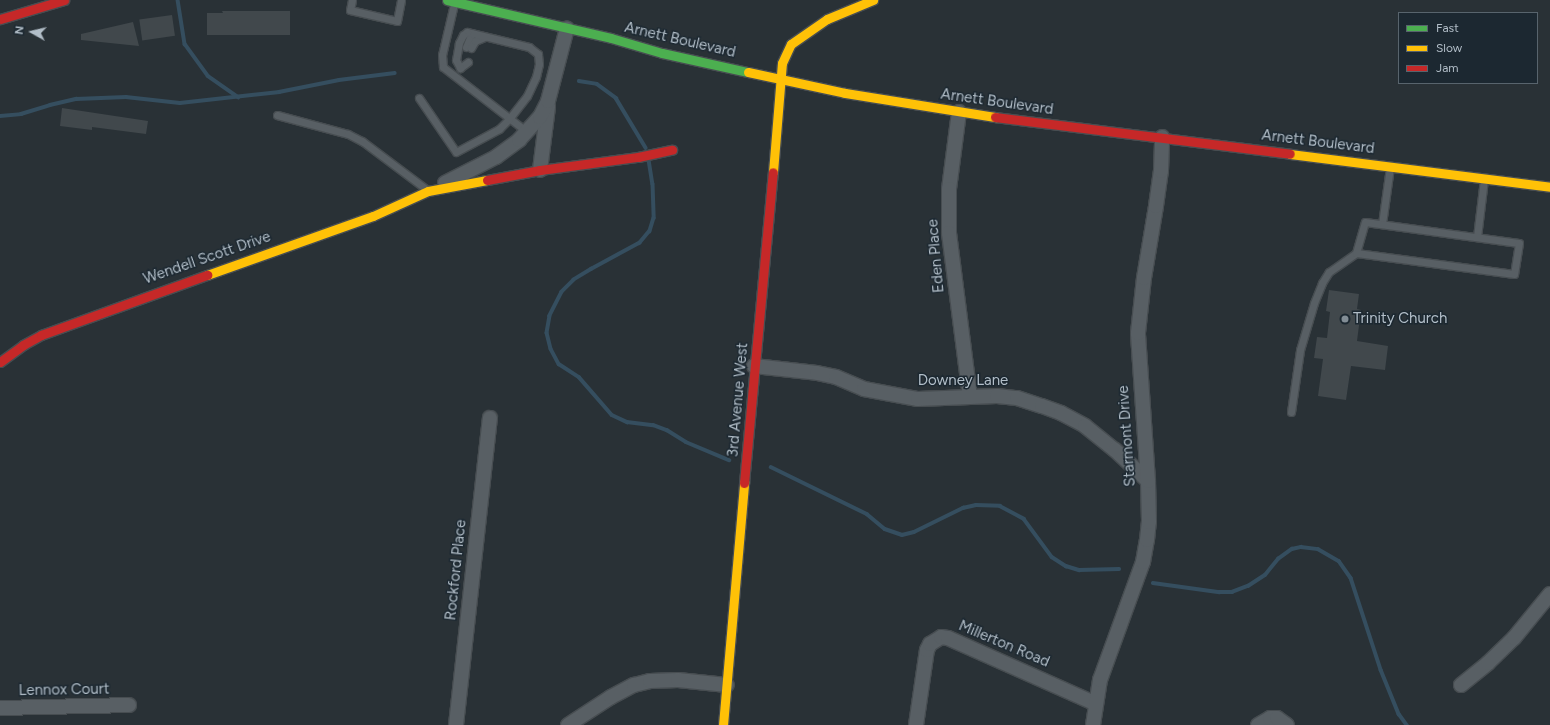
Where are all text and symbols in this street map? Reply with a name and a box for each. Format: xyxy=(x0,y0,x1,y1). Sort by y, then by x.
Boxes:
north arrow xyxy=(12,12,52,52)
legend xyxy=(1398,12,1538,84)
street label: Arnett Boulevard xyxy=(623,18,737,62)
text: Fast xyxy=(1436,21,1459,35)
text: N xyxy=(13,25,27,35)
text: Slow xyxy=(1436,41,1462,55)
text: Jam xyxy=(1436,61,1459,75)
street label: Arnett Boulevard xyxy=(940,85,1054,119)
street label: Arnett Boulevard xyxy=(1261,126,1375,158)
street label: Eden Place xyxy=(924,218,948,294)
street label: Wendell Scott Drive xyxy=(141,228,273,288)
place label: Trinity Church xyxy=(1353,310,1447,328)
marker: Trinity Church xyxy=(1340,314,1350,324)
street label: 3rd Avenue West xyxy=(724,342,752,458)
street label: Downey Lane xyxy=(918,372,1008,390)
street label: Starmont Drive xyxy=(1114,385,1140,487)
street label: Rockford Place xyxy=(442,519,470,621)
street label: Millerton Road xyxy=(956,617,1052,671)
street label: Lennox Court xyxy=(18,680,110,700)

